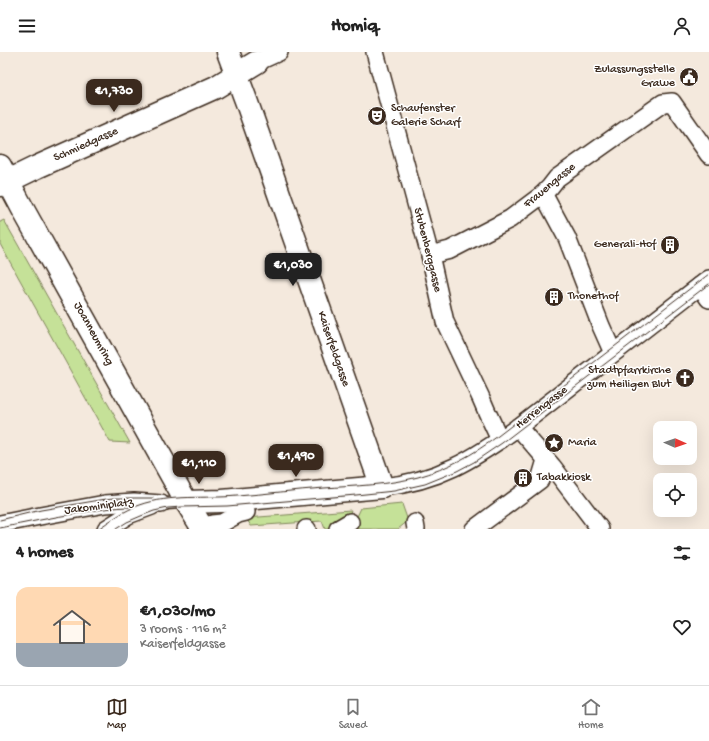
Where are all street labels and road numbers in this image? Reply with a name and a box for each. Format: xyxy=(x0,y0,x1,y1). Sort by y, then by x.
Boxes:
street label: Schmiedgasse xyxy=(52,124,121,165)
street label: Frauengasse xyxy=(521,160,579,212)
street label: Stubenberggasse xyxy=(410,206,444,294)
street label: Joanneumring xyxy=(70,300,116,368)
street label: Kaiserfeldgasse xyxy=(314,309,353,389)
street label: Herrengasse xyxy=(513,383,571,433)
street label: Jakominiplatz xyxy=(64,496,135,518)

